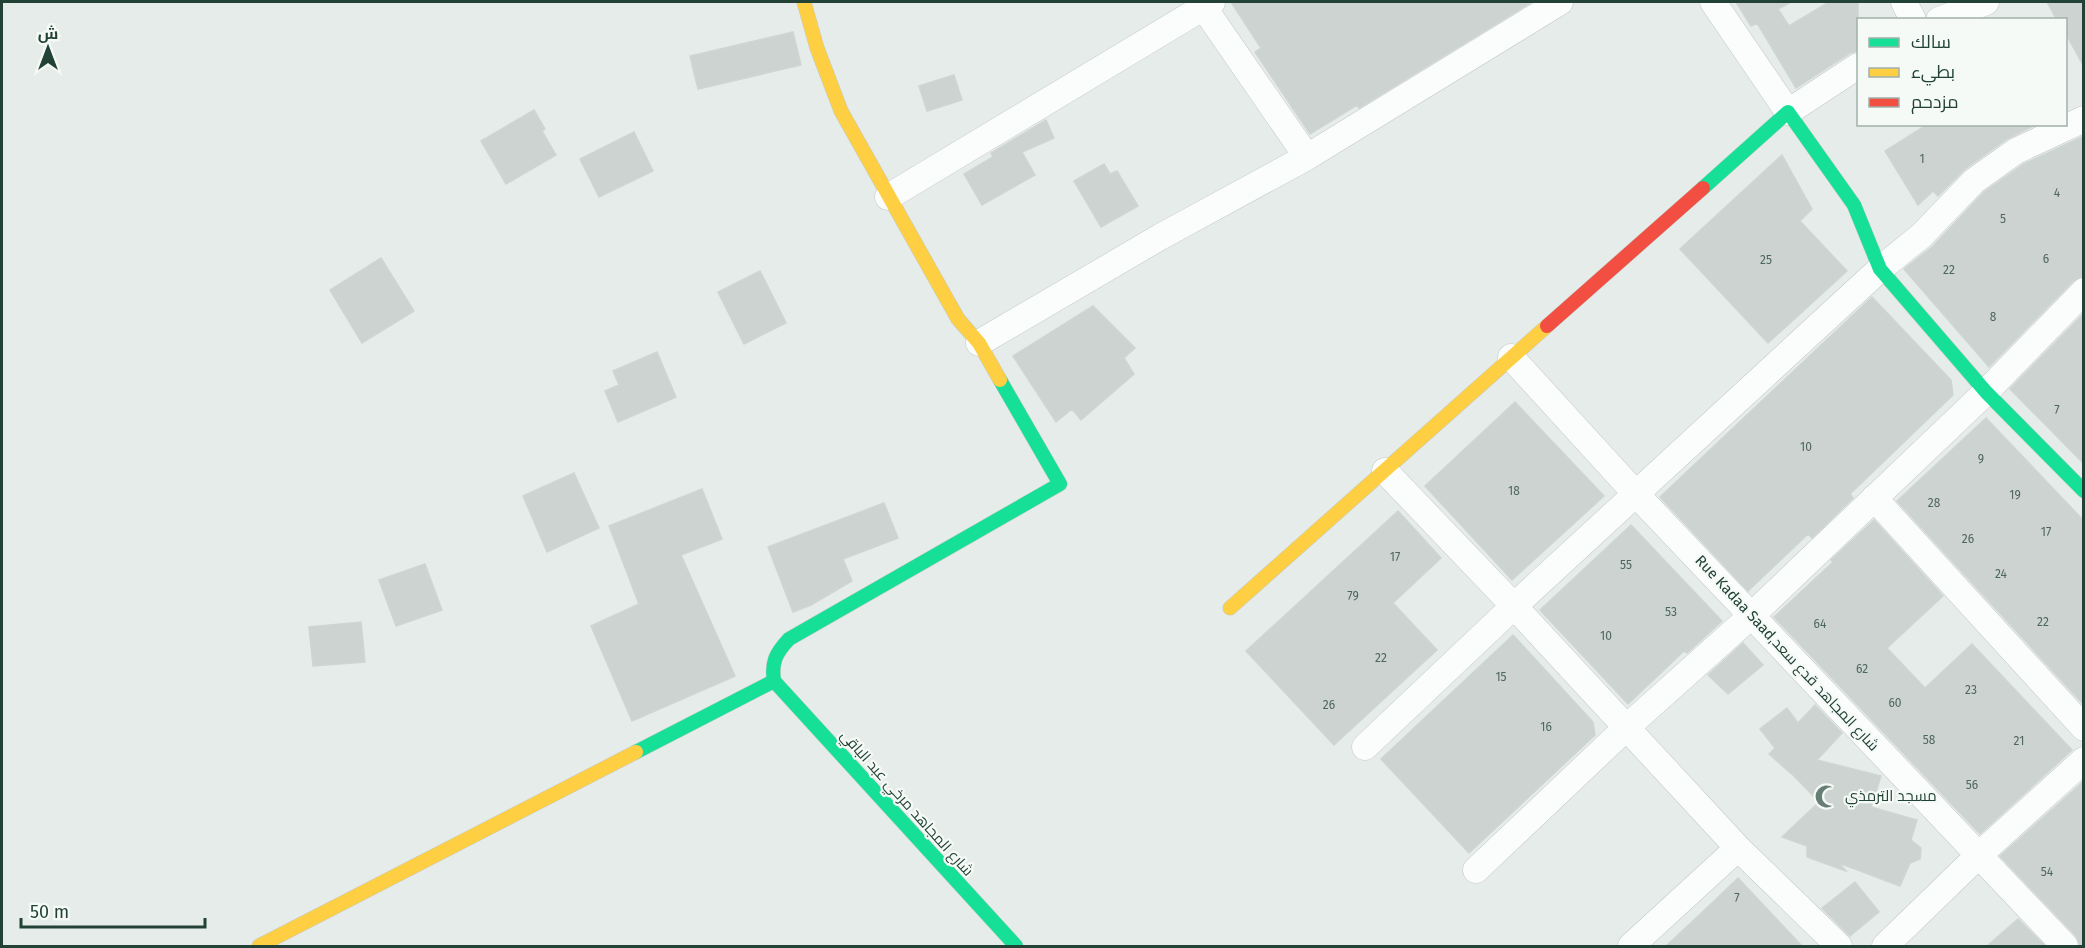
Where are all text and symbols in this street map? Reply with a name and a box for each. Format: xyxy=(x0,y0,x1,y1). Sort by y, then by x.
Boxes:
north arrow xyxy=(18,18,78,78)
legend xyxy=(1857,18,2067,126)
text: ش xyxy=(38,24,58,43)
text: سالك xyxy=(1911,31,1951,53)
text: بطيء xyxy=(1911,61,1955,86)
text: مزدحم xyxy=(1911,91,1959,114)
house number: 1 xyxy=(1919,152,1925,166)
house number: 4 xyxy=(2054,186,2061,200)
house number: 5 xyxy=(2000,212,2006,226)
house number: 6 xyxy=(2043,252,2049,266)
house number: 25 xyxy=(1760,253,1772,267)
house number: 22 xyxy=(1943,263,1955,277)
house number: 8 xyxy=(1990,310,1997,324)
house number: 7 xyxy=(2054,403,2060,417)
house number: 10 xyxy=(1800,440,1812,454)
house number: 9 xyxy=(1978,452,1984,466)
house number: 18 xyxy=(1508,484,1520,498)
house number: 19 xyxy=(2009,488,2021,502)
house number: 28 xyxy=(1928,496,1941,510)
house number: 17 xyxy=(2041,525,2051,539)
house number: 26 xyxy=(1962,532,1974,546)
house number: 17 xyxy=(1390,550,1400,564)
street label: Rue Kadaa Saad,شارع المجاهد قدع سعد xyxy=(1690,551,1883,756)
house number: 55 xyxy=(1620,558,1632,572)
house number: 24 xyxy=(1995,567,2008,581)
house number: 79 xyxy=(1347,589,1359,603)
house number: 53 xyxy=(1665,605,1677,619)
house number: 22 xyxy=(2037,615,2049,629)
house number: 64 xyxy=(1814,617,1827,631)
house number: 10 xyxy=(1600,629,1612,643)
house number: 22 xyxy=(1375,651,1387,665)
house number: 62 xyxy=(1856,662,1868,676)
house number: 15 xyxy=(1495,670,1507,684)
house number: 23 xyxy=(1965,683,1977,697)
house number: 60 xyxy=(1888,696,1902,710)
house number: 26 xyxy=(1323,698,1335,712)
house number: 16 xyxy=(1540,720,1552,734)
street label: شارع المجاهد مرخي عبد الباقي xyxy=(834,726,977,882)
house number: 58 xyxy=(1923,733,1936,747)
house number: 21 xyxy=(2014,734,2024,748)
house number: 56 xyxy=(1966,778,1978,792)
mosque icon: مسجد الترمذي xyxy=(1814,783,1840,809)
place label: مسجد الترمذي xyxy=(1845,787,1937,808)
house number: 54 xyxy=(2041,865,2054,879)
scale bar xyxy=(21,891,206,929)
house number: 7 xyxy=(1734,891,1740,905)
text: 50 m xyxy=(30,901,69,923)

